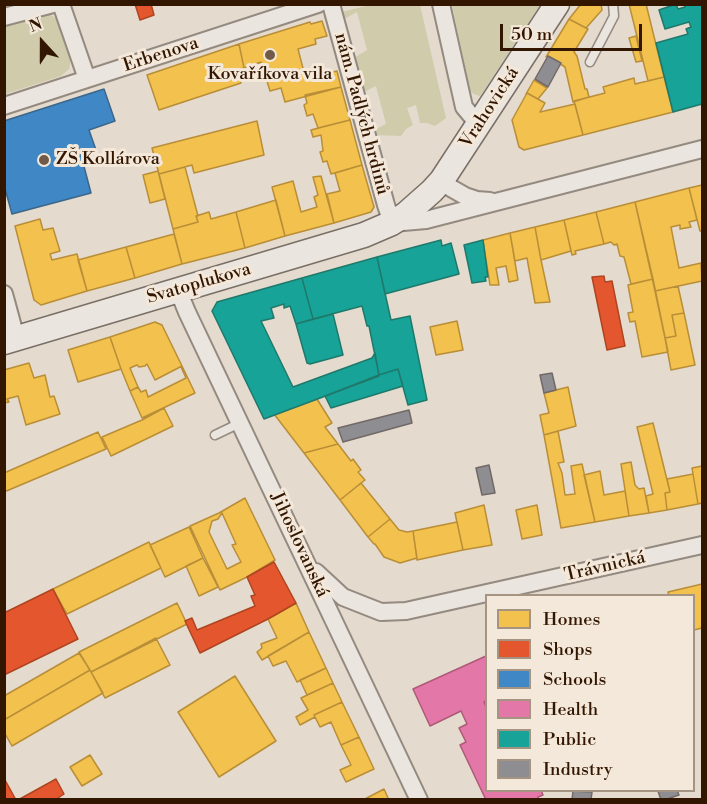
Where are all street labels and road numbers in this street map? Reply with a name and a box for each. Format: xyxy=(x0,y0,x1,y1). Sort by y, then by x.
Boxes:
street label: nám. Padlých hrdinů xyxy=(329,31,393,197)
street label: Erbenova xyxy=(121,33,201,77)
street label: Vrahovická xyxy=(456,63,524,153)
street label: Svatoplukova xyxy=(144,259,254,309)
street label: Jihoslovanská xyxy=(265,489,333,601)
street label: Trávnická xyxy=(562,547,648,587)

